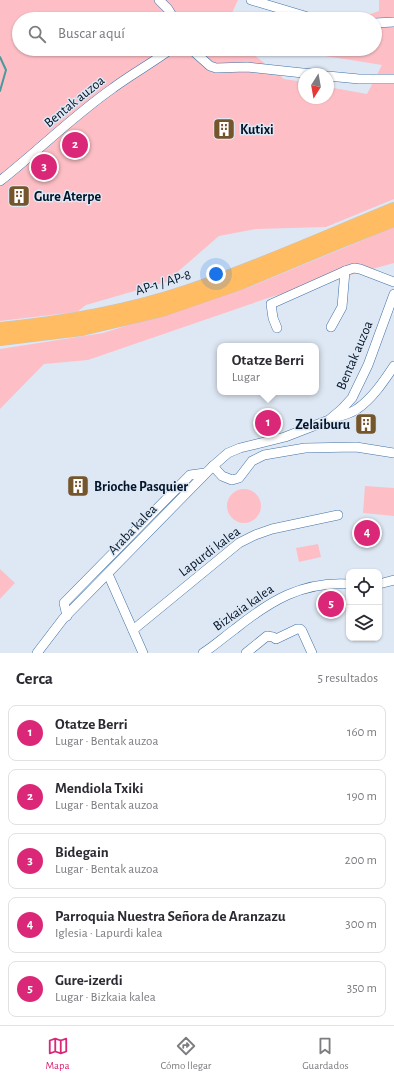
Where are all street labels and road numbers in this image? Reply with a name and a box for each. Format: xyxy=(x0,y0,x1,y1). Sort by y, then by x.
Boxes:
street label: Bentak auzoa xyxy=(42,73,108,130)
street label: AP-1 / AP-8 xyxy=(134,268,193,298)
street label: Bentak auzoa xyxy=(334,318,376,392)
street label: Araba kalea xyxy=(106,502,160,557)
street label: Lapurdi kalea xyxy=(176,524,243,579)
street label: Bizkaia kalea xyxy=(211,582,277,634)

